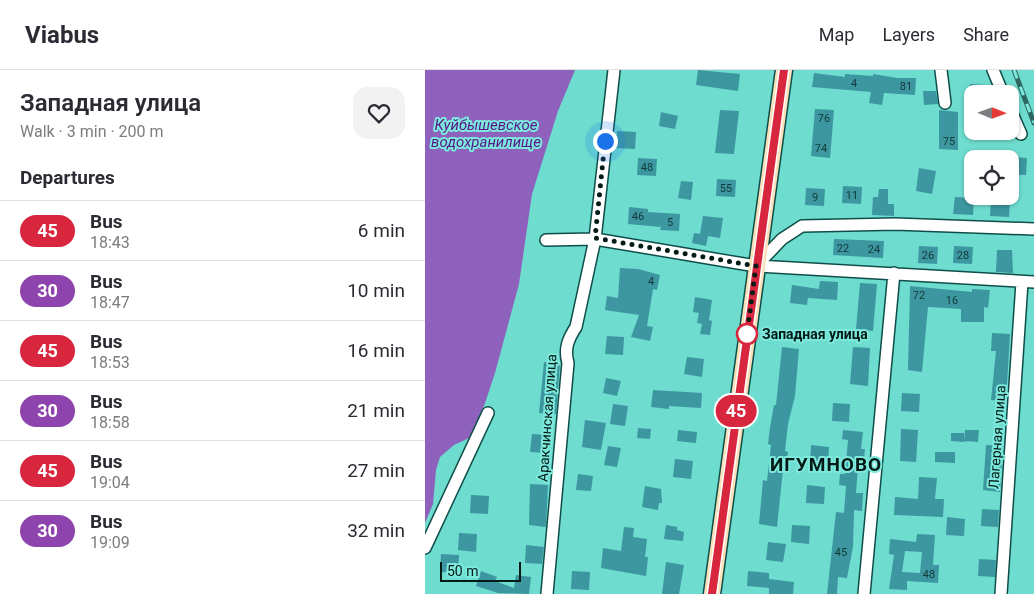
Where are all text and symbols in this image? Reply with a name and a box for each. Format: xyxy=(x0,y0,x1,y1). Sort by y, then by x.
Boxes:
text: Viabus xyxy=(25,21,99,49)
text: Map xyxy=(819,24,854,45)
text: Layers xyxy=(882,24,935,45)
text: Share xyxy=(963,24,1009,45)
house number: 4 xyxy=(851,77,857,90)
house number: 81 xyxy=(900,80,912,93)
north arrow xyxy=(964,85,1019,140)
map controls xyxy=(964,85,1019,205)
button: heart xyxy=(353,87,405,139)
text: Западная улица xyxy=(20,89,201,117)
house number: 76 xyxy=(818,112,830,125)
water label: Куйбышевское водохранилище xyxy=(431,116,541,151)
text: Walk · 3 min · 200 m xyxy=(20,122,164,141)
your location xyxy=(593,129,618,154)
house number: 75 xyxy=(943,135,955,148)
house number: 74 xyxy=(815,142,827,155)
button: locate xyxy=(964,150,1019,205)
house number: 48 xyxy=(641,161,653,174)
text: Departures xyxy=(20,166,115,189)
house number: 55 xyxy=(720,182,732,195)
house number: 11 xyxy=(846,189,858,202)
house number: 9 xyxy=(812,191,818,204)
text: Bus xyxy=(90,210,123,233)
house number: 46 xyxy=(632,210,644,223)
house number: 5 xyxy=(667,216,673,229)
text: 6 min xyxy=(358,219,405,242)
text: 45 xyxy=(37,220,58,241)
text: 18:43 xyxy=(90,233,130,252)
house number: 22 xyxy=(837,242,849,255)
house number: 24 xyxy=(868,243,880,256)
house number: 26 xyxy=(922,249,934,262)
house number: 28 xyxy=(957,249,969,262)
text: Bus xyxy=(90,270,123,293)
house number: 4 xyxy=(648,275,654,288)
text: 10 min xyxy=(347,279,405,302)
text: 30 xyxy=(37,280,58,301)
house number: 72 xyxy=(913,289,925,302)
text: 18:47 xyxy=(90,293,130,312)
house number: 16 xyxy=(946,294,958,307)
marker: Западная улица xyxy=(736,323,758,345)
place label: Западная улица xyxy=(762,326,868,342)
text: Bus xyxy=(90,330,123,353)
text: 16 min xyxy=(347,339,405,362)
text: 45 xyxy=(37,340,58,361)
text: 18:53 xyxy=(90,353,130,372)
street label: Аракчинская улица xyxy=(535,354,559,482)
street label: Лагерная улица xyxy=(985,385,1009,489)
text: Bus xyxy=(90,390,123,413)
line badge: 45 xyxy=(713,395,759,427)
text: 21 min xyxy=(347,399,405,422)
text: 30 xyxy=(37,400,58,421)
text: 45 xyxy=(726,400,746,421)
text: 18:58 xyxy=(90,413,130,432)
text: Bus xyxy=(90,450,123,473)
district label: ИГУМНОВО xyxy=(770,453,882,476)
text: 27 min xyxy=(347,459,405,482)
text: 45 xyxy=(37,460,58,481)
text: 19:04 xyxy=(90,473,130,492)
text: Bus xyxy=(90,510,123,533)
text: 32 min xyxy=(347,519,405,542)
text: 30 xyxy=(37,520,58,541)
text: 19:09 xyxy=(90,533,130,552)
house number: 45 xyxy=(835,546,847,559)
scale bar xyxy=(440,559,521,582)
text: 50 m xyxy=(447,563,479,579)
house number: 48 xyxy=(923,568,935,581)

